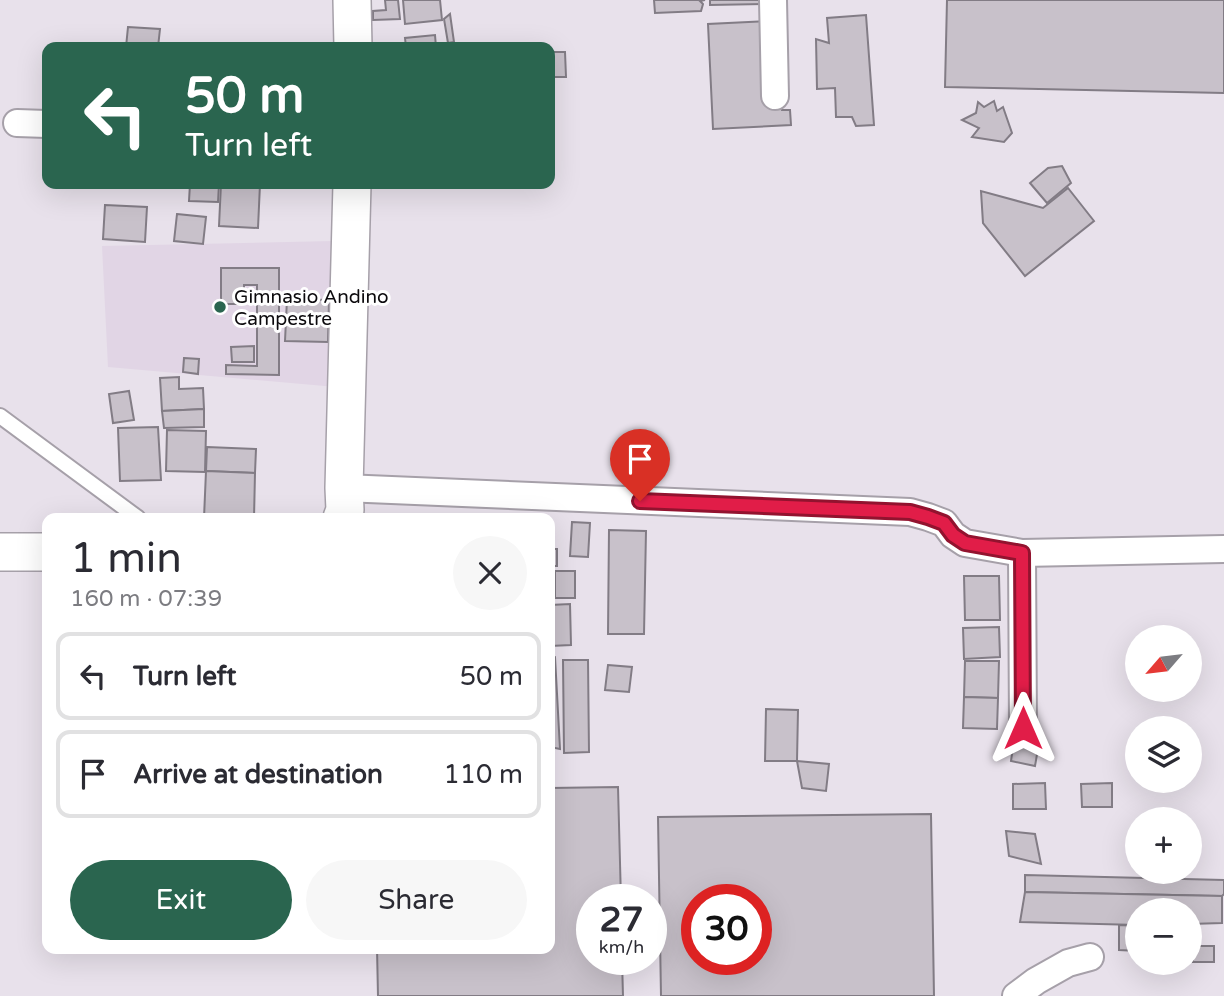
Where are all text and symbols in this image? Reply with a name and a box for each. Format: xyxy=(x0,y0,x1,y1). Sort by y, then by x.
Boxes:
text: 50 m xyxy=(185,67,304,126)
icon: left xyxy=(70,70,161,161)
text: Turn left xyxy=(185,127,312,165)
place label: Gimnasio Andino Campestre xyxy=(234,286,389,330)
marker: Gimnasio Andino Campestre xyxy=(212,299,228,315)
pin xyxy=(610,429,670,501)
icon: arrive xyxy=(621,440,659,478)
text: 1 min xyxy=(70,533,182,584)
button: close xyxy=(453,536,527,610)
text: 160 m · 07:39 xyxy=(70,585,222,613)
north arrow xyxy=(1125,625,1202,702)
map controls xyxy=(1125,625,1202,975)
icon: left xyxy=(74,657,112,695)
text: Turn left xyxy=(133,661,236,692)
text: 50 m xyxy=(460,661,523,692)
position arrow xyxy=(986,691,1060,765)
button: layers xyxy=(1125,716,1202,793)
icon: arrive xyxy=(74,755,112,793)
text: Arrive at destination xyxy=(133,759,383,790)
text: 110 m xyxy=(443,759,523,790)
button: + xyxy=(1125,807,1202,884)
button: Exit xyxy=(70,860,292,940)
button: Share xyxy=(306,860,527,940)
speed limit sign: 30 xyxy=(681,884,772,975)
button: − xyxy=(1125,898,1202,975)
text: 27 xyxy=(600,899,643,941)
text: km/h xyxy=(599,936,644,958)

